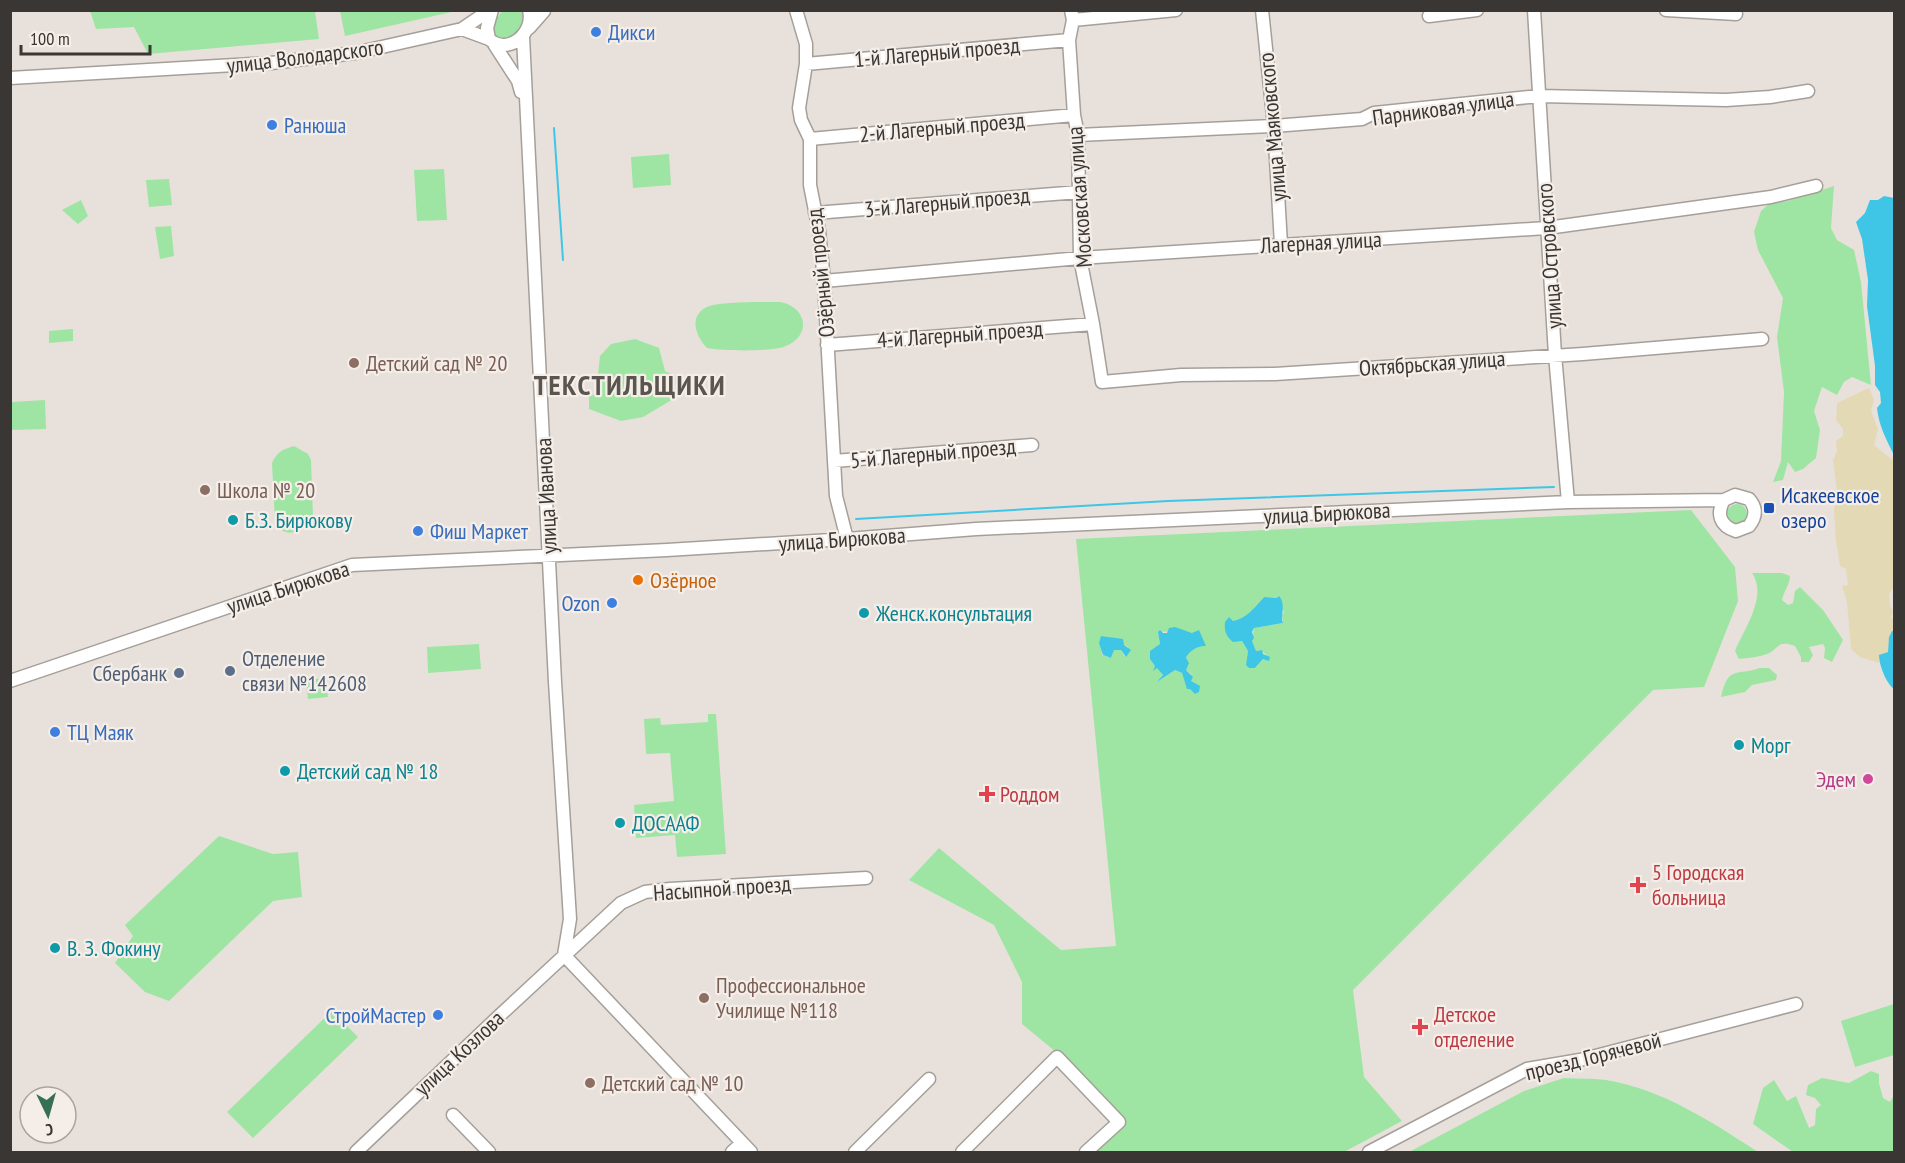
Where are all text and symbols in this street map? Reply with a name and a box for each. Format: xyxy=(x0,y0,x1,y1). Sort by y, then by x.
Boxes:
scale bar xyxy=(21,18,150,56)
place label: Дикси xyxy=(608,18,655,46)
marker: Дикси xyxy=(589,25,603,39)
text: 100 m xyxy=(30,27,70,50)
street label: 1-й Лагерный проезд xyxy=(853,31,1021,73)
street label: улица Володарского xyxy=(225,33,385,79)
street label: улица Маяковского xyxy=(1252,51,1292,203)
street label: Парниковая улица xyxy=(1370,84,1516,132)
street label: 2-й Лагерный проезд xyxy=(858,106,1026,148)
place label: Ранюша xyxy=(284,111,346,139)
marker: Ранюша xyxy=(265,118,279,132)
street label: Московская улица xyxy=(1060,125,1098,269)
street label: 3-й Лагерный проезд xyxy=(863,181,1031,223)
street label: улица Островского xyxy=(1530,182,1568,330)
street label: Озёрный проезд xyxy=(799,207,841,339)
street label: Лагерная улица xyxy=(1259,225,1382,259)
street label: 4-й Лагерный проезд xyxy=(876,314,1044,354)
street label: Октябрьская улица xyxy=(1358,344,1506,382)
place label: Детский сад № 20 xyxy=(366,349,507,377)
marker: Детский сад № 20 xyxy=(347,356,361,370)
district label: ТЕКСТИЛЬЩИКИ xyxy=(534,366,726,403)
street label: 5-й Лагерный проезд xyxy=(849,432,1017,474)
street label: улица Иванова xyxy=(529,437,563,555)
place label: Школа № 20 xyxy=(217,476,315,504)
place label: Исакеевское озеро xyxy=(1781,481,1880,534)
marker: Школа № 20 xyxy=(198,483,212,497)
street label: улица Бирюкова xyxy=(1263,496,1391,530)
marker: Исакеевское озеро xyxy=(1762,501,1776,515)
place label: Б.З. Бирюкову xyxy=(245,506,353,534)
marker: Б.З. Бирюкову xyxy=(226,513,240,527)
place label: Фиш Маркет xyxy=(430,517,529,545)
street label: улица Бирюкова xyxy=(778,521,906,557)
marker: Фиш Маркет xyxy=(411,524,425,538)
street label: улица Бирюкова xyxy=(223,554,353,620)
place label: Озёрное xyxy=(650,566,717,594)
marker: Озёрное xyxy=(631,573,645,587)
place label: Ozon xyxy=(561,589,600,617)
marker: Ozon xyxy=(605,596,619,610)
place label: Женск.консультация xyxy=(875,599,1032,627)
marker: Женск.консультация xyxy=(857,606,871,620)
place label: Отделение связи №142608 xyxy=(242,644,367,697)
place label: Сбербанк xyxy=(92,659,167,687)
marker: Отделение связи №142608 xyxy=(223,664,237,678)
marker: Сбербанк xyxy=(172,666,186,680)
place label: ТЦ Маяк xyxy=(67,718,134,746)
marker: ТЦ Маяк xyxy=(48,725,62,739)
place label: Морг xyxy=(1751,731,1791,759)
marker: Морг xyxy=(1732,738,1746,752)
place label: Детский сад № 18 xyxy=(297,757,438,785)
marker: Детский сад № 18 xyxy=(278,764,292,778)
place label: Эдем xyxy=(1816,765,1856,793)
marker: Эдем xyxy=(1861,772,1875,786)
place label: Роддом xyxy=(1000,780,1060,808)
marker: Роддом xyxy=(978,785,996,803)
place label: ДОСААФ xyxy=(632,809,699,837)
marker: ДОСААФ xyxy=(613,816,627,830)
place label: 5 Городская больница xyxy=(1652,858,1744,911)
street label: Насыпной проезд xyxy=(652,869,792,907)
marker: 5 Городская больница xyxy=(1629,876,1647,894)
place label: В. З. Фокину xyxy=(67,934,161,962)
marker: В. З. Фокину xyxy=(48,941,62,955)
place label: Профессиональное Училище №118 xyxy=(716,971,866,1024)
marker: Профессиональное Училище №118 xyxy=(697,991,711,1005)
place label: Детское отделение xyxy=(1434,1000,1515,1053)
place label: СтройМастер xyxy=(325,1001,426,1029)
street label: улица Козлова xyxy=(408,1004,510,1102)
marker: СтройМастер xyxy=(431,1008,445,1022)
marker: Детское отделение xyxy=(1411,1018,1429,1036)
street label: проезд Горячевой xyxy=(1522,1026,1664,1086)
place label: Детский сад № 10 xyxy=(602,1069,743,1097)
marker: Детский сад № 10 xyxy=(583,1076,597,1090)
north arrow xyxy=(18,1085,78,1145)
text: С xyxy=(44,1120,54,1140)

